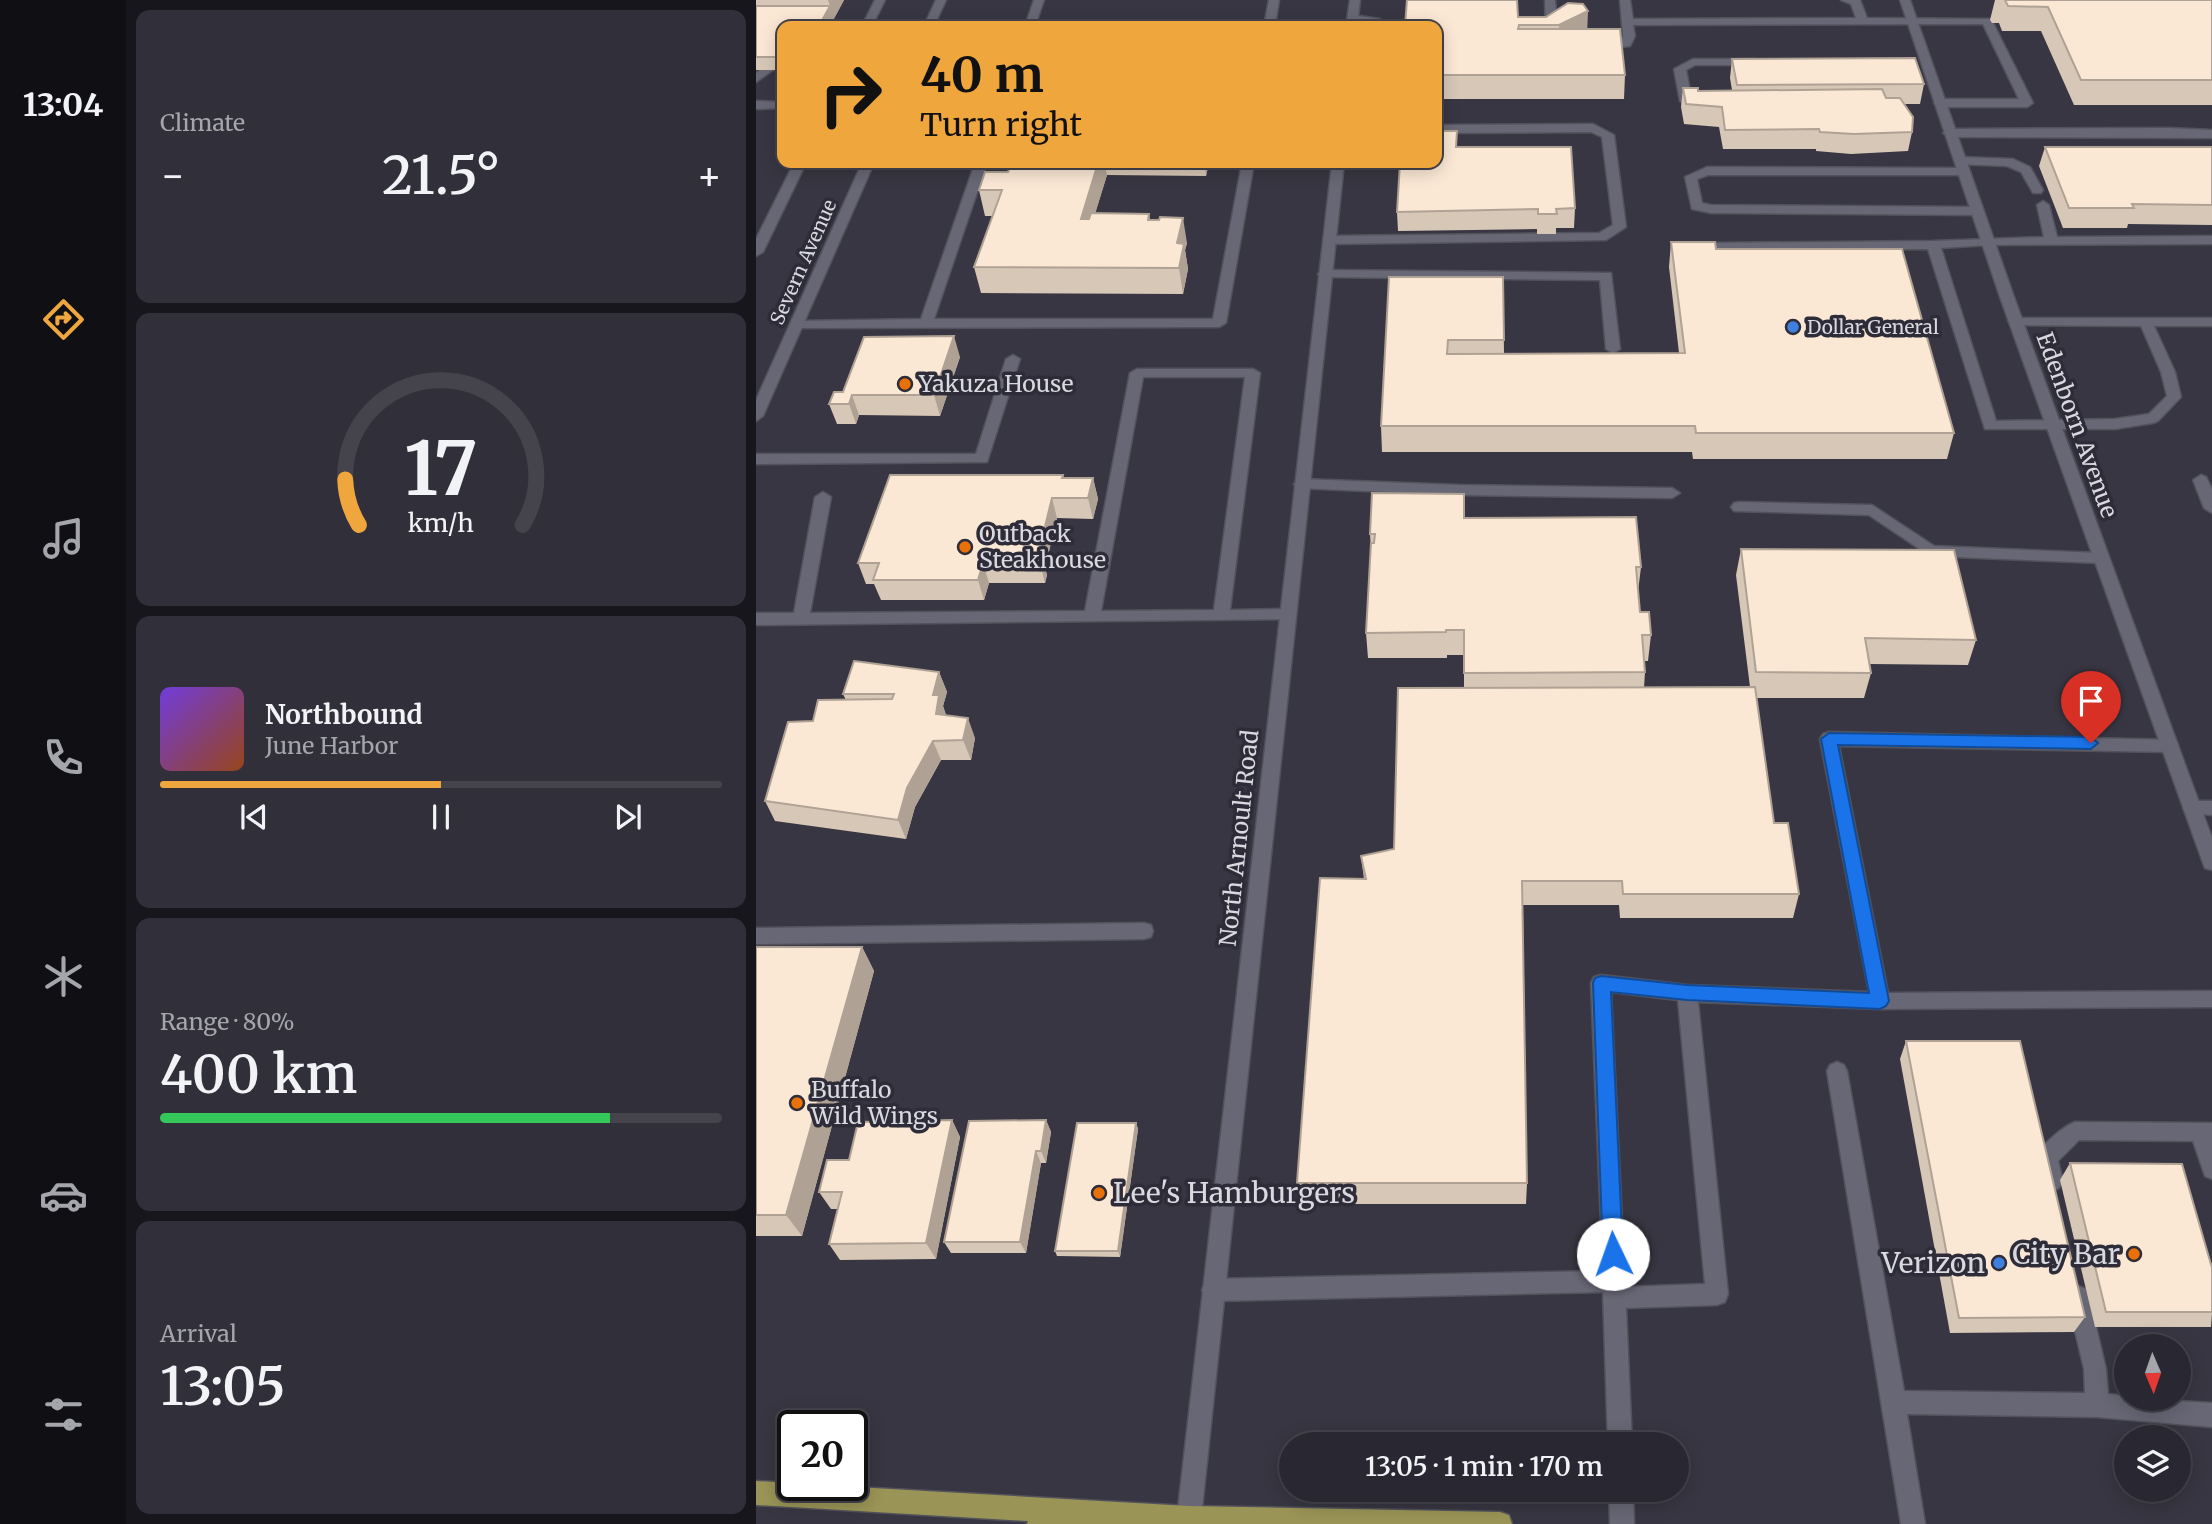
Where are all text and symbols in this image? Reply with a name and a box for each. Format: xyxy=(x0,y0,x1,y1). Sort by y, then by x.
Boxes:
text: 40 m xyxy=(920,44,1044,105)
icon: right xyxy=(805,49,896,140)
text: 13:04 xyxy=(23,85,103,125)
text: Turn right xyxy=(920,105,1082,145)
text: Climate xyxy=(160,108,245,137)
text: 21.5° xyxy=(382,143,500,208)
text: − xyxy=(160,152,185,199)
text: + xyxy=(697,152,722,199)
street label: Severn Avenue xyxy=(765,196,841,328)
icon: directions xyxy=(39,295,88,344)
place label: Dollar General xyxy=(1807,315,1939,339)
marker: Dollar General xyxy=(1785,319,1801,335)
street label: Edenborn Avenue xyxy=(2030,328,2124,522)
place label: Yakuza House xyxy=(918,369,1074,398)
marker: Yakuza House xyxy=(897,376,913,392)
text: 17 xyxy=(404,424,478,516)
text: km/h xyxy=(408,507,474,539)
icon: music xyxy=(39,514,88,563)
place label: Outback Steakhouse xyxy=(979,519,1106,574)
marker: Outback Steakhouse xyxy=(957,539,973,555)
pin xyxy=(2061,671,2121,743)
icon: arrive xyxy=(2072,682,2110,720)
text: Northbound xyxy=(265,698,423,731)
street label: North Arnoult Road xyxy=(1213,728,1264,948)
text: June Harbor xyxy=(265,731,398,760)
icon: phone xyxy=(39,733,88,782)
icon: previous xyxy=(235,798,273,836)
icon: pause xyxy=(422,798,460,836)
icon: next xyxy=(609,798,647,836)
icon: climate xyxy=(39,952,88,1001)
text: Range · 80% xyxy=(160,1007,295,1036)
text: 400 km xyxy=(160,1042,357,1107)
place label: Buffalo Wild Wings xyxy=(810,1075,938,1130)
marker: Buffalo Wild Wings xyxy=(789,1095,805,1111)
icon: car xyxy=(39,1171,88,1220)
place label: Lee's Hamburgers xyxy=(1113,1175,1355,1211)
marker: Lee's Hamburgers xyxy=(1091,1185,1107,1201)
position arrow xyxy=(1576,1217,1650,1291)
place label: City Bar xyxy=(2012,1236,2120,1272)
place label: Verizon xyxy=(1881,1245,1985,1281)
marker: City Bar xyxy=(2126,1246,2142,1262)
marker: Verizon xyxy=(1991,1255,2007,1271)
text: Arrival xyxy=(160,1319,237,1348)
north arrow xyxy=(2114,1334,2191,1410)
map controls xyxy=(2114,1334,2191,1502)
text: 13:05 xyxy=(160,1354,286,1419)
icon: filters xyxy=(39,1390,88,1439)
speed limit sign: 20 xyxy=(777,1410,868,1501)
button: layers xyxy=(2114,1425,2191,1502)
text: 13:05 · 1 min · 170 m xyxy=(1365,1450,1603,1483)

